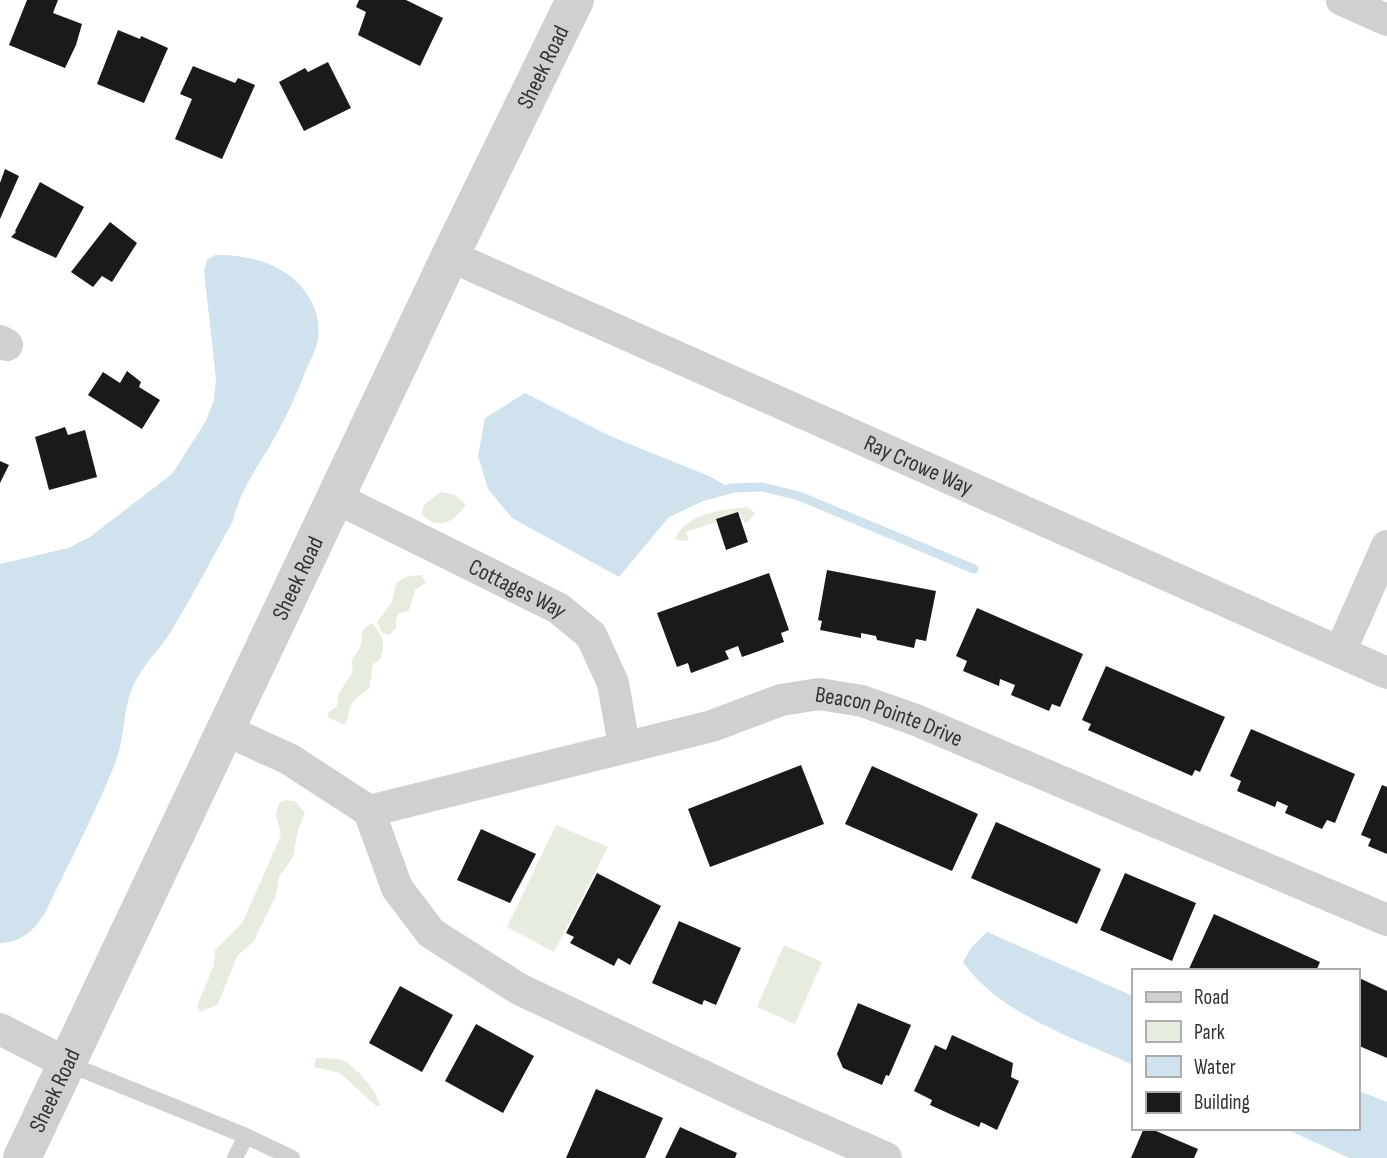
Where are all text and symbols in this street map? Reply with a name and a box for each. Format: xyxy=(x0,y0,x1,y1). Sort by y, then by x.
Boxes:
street label: Sheek Road xyxy=(511,21,575,113)
street label: Ray Crowe Way xyxy=(860,429,977,502)
street label: Sheek Road xyxy=(266,532,330,625)
street label: Cottages Way xyxy=(464,553,573,625)
street label: Beacon Pointe Drive xyxy=(813,681,967,753)
legend xyxy=(1132,969,1359,1130)
text: Road xyxy=(1194,985,1229,1010)
text: Park xyxy=(1194,1020,1225,1045)
street label: Sheek Road xyxy=(23,1044,87,1137)
text: Water xyxy=(1194,1055,1236,1080)
text: Building xyxy=(1194,1090,1250,1115)

